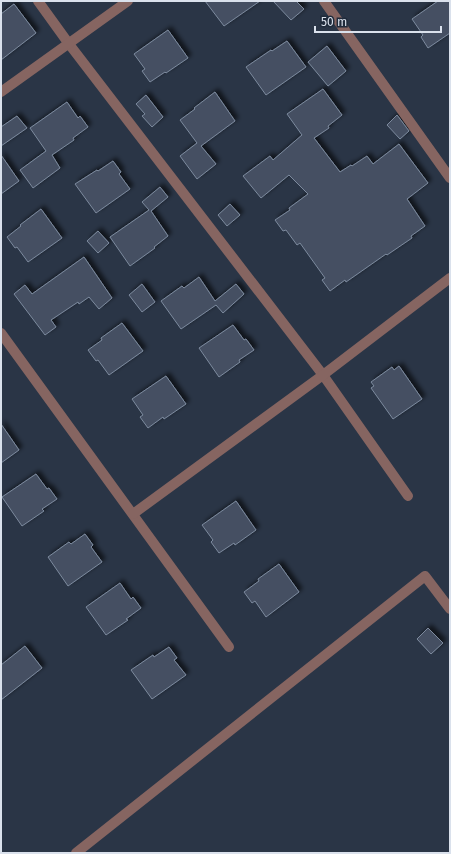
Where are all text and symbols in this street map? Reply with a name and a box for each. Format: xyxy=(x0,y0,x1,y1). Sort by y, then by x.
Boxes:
scale bar xyxy=(315,8,441,34)
text: 50 m xyxy=(321,15,347,29)

